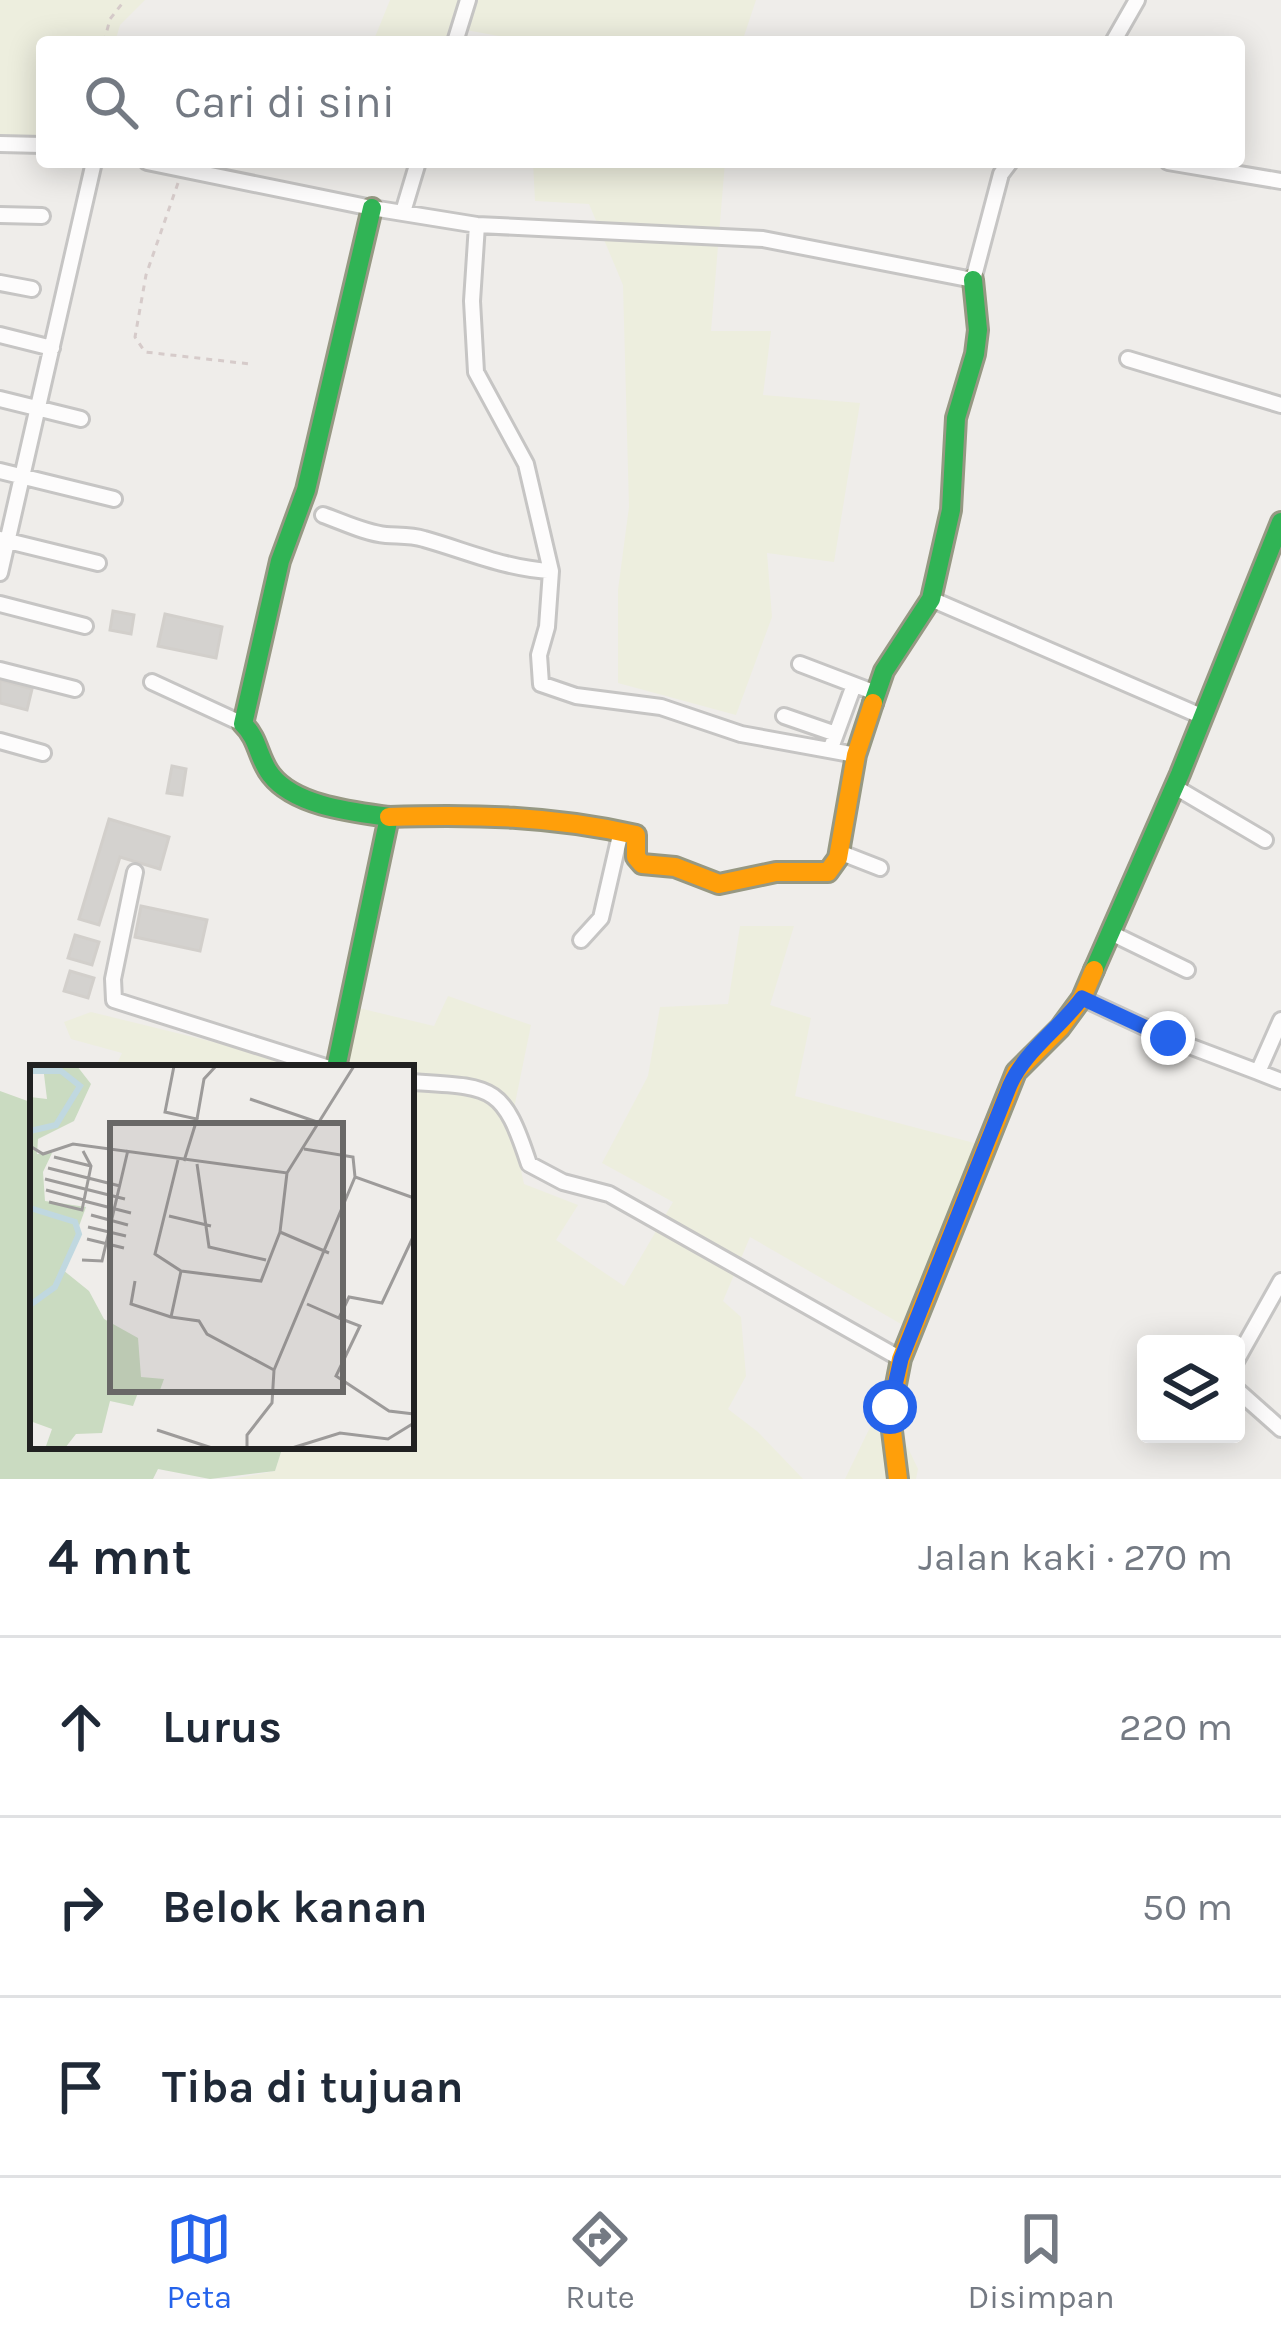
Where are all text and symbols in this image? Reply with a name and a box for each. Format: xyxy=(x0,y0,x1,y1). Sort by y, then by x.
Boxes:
search box xyxy=(36,36,1245,168)
icon: search xyxy=(78,69,144,135)
text: Cari di sini xyxy=(174,76,395,128)
route end xyxy=(1141,1011,1195,1065)
inset map xyxy=(30,1065,414,1449)
map controls xyxy=(1137,1335,1245,1443)
button: layers xyxy=(1137,1335,1245,1443)
route start xyxy=(863,1380,917,1434)
text: 4 mnt xyxy=(48,1527,192,1587)
text: Jalan kaki · 270 m xyxy=(918,1534,1233,1580)
icon: ahead xyxy=(48,1694,114,1760)
text: Lurus xyxy=(162,1701,282,1753)
text: 220 m xyxy=(1119,1704,1233,1750)
icon: right xyxy=(48,1874,114,1940)
text: Belok kanan xyxy=(162,1881,428,1933)
text: 50 m xyxy=(1142,1884,1233,1930)
icon: arrive xyxy=(48,2054,114,2120)
text: Tiba di tujuan xyxy=(162,2061,463,2113)
tab: Peta xyxy=(166,2206,232,2316)
tab: Rute xyxy=(565,2206,635,2316)
tab: Disimpan xyxy=(968,2206,1115,2316)

